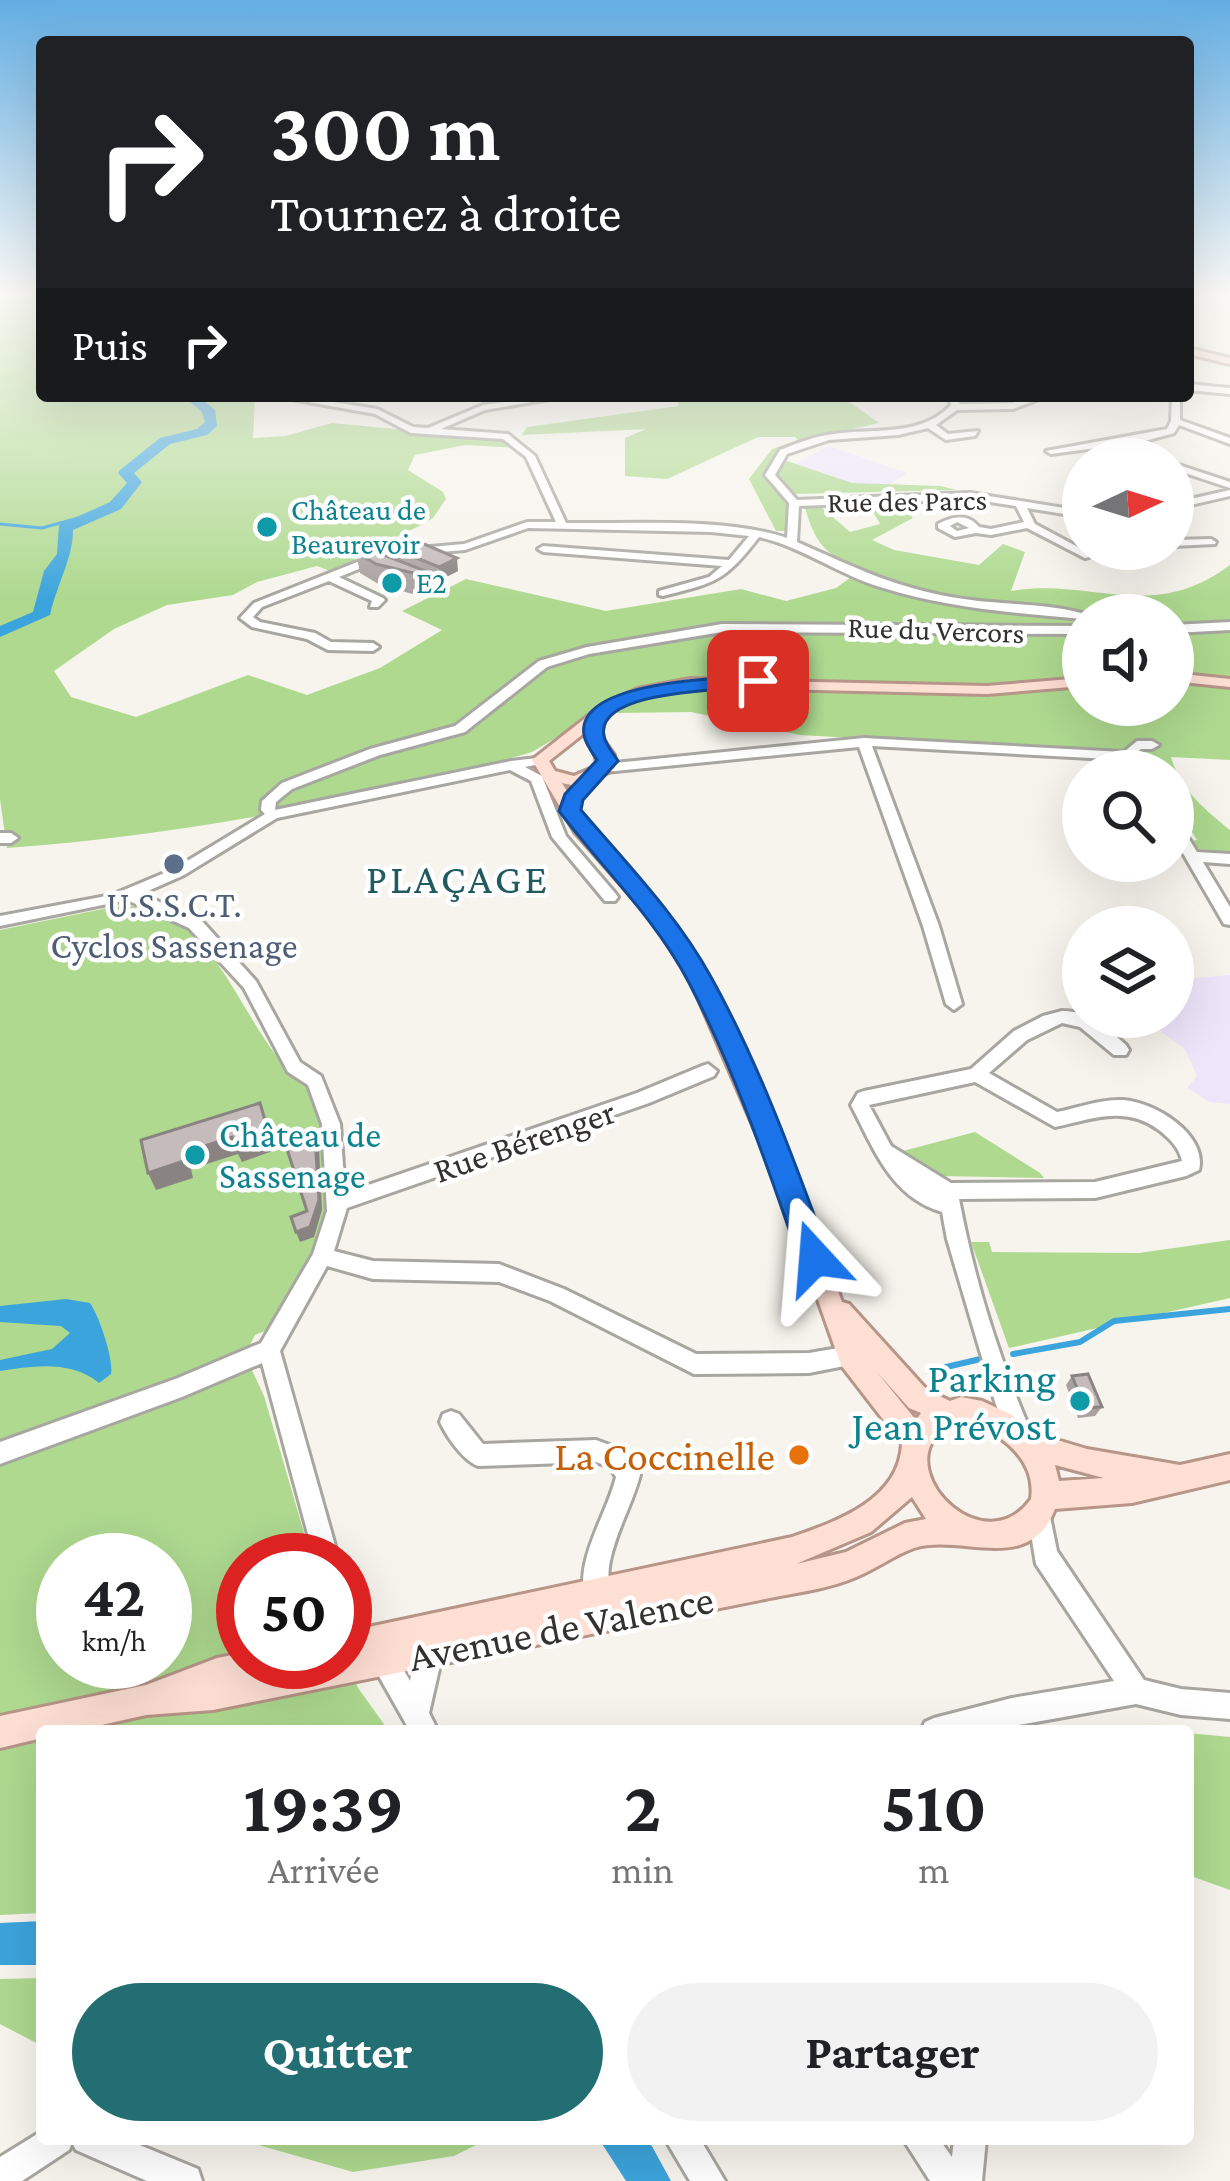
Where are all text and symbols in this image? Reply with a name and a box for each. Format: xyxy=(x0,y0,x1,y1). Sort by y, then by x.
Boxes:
icon: right xyxy=(72,84,228,240)
text: 300 m xyxy=(270,85,500,178)
text: Tournez à droite xyxy=(270,183,621,243)
icon: right xyxy=(172,312,238,378)
text: Puis xyxy=(72,320,148,370)
north arrow xyxy=(1062,438,1194,570)
map controls xyxy=(1062,438,1194,1038)
street label: Rue des Parcs xyxy=(827,483,987,518)
place label: Château de Beaurevoir xyxy=(291,493,426,560)
marker: Château de Beaurevoir xyxy=(254,514,280,540)
place label: E2 xyxy=(416,566,447,599)
marker: E2 xyxy=(379,570,405,596)
button: sound xyxy=(1062,594,1194,726)
street label: Rue du Vercors xyxy=(847,610,1025,649)
pin xyxy=(707,630,809,732)
icon: arrive xyxy=(725,648,791,714)
button: search xyxy=(1062,750,1194,882)
marker: U.S.S.C.T. Cyclos Sassenage xyxy=(161,851,187,877)
district label: PLAÇAGE xyxy=(366,855,550,902)
place label: U.S.S.C.T. Cyclos Sassenage xyxy=(51,885,297,966)
button: layers xyxy=(1062,906,1194,1038)
street label: Rue Bérenger xyxy=(428,1091,621,1191)
place label: Château de Sassenage xyxy=(219,1115,381,1196)
marker: Château de Sassenage xyxy=(182,1142,208,1168)
position arrow xyxy=(752,1195,878,1321)
place label: Parking Jean Prévost xyxy=(848,1354,1057,1449)
marker: Parking Jean Prévost xyxy=(1067,1388,1093,1414)
place label: La Coccinelle xyxy=(554,1432,775,1479)
marker: La Coccinelle xyxy=(786,1442,812,1468)
speed limit sign: 50 xyxy=(216,1533,372,1689)
text: 42 xyxy=(83,1562,145,1629)
street label: Avenue de Valence xyxy=(405,1575,717,1680)
text: km/h xyxy=(82,1624,146,1657)
text: 19:39 xyxy=(243,1766,404,1846)
text: 2 xyxy=(624,1766,661,1846)
text: 510 xyxy=(881,1766,987,1846)
text: Arrivée xyxy=(268,1848,380,1891)
text: min xyxy=(611,1848,674,1891)
text: m xyxy=(918,1848,950,1891)
button: Quitter xyxy=(72,1983,603,2121)
button: Partager xyxy=(627,1983,1158,2121)

